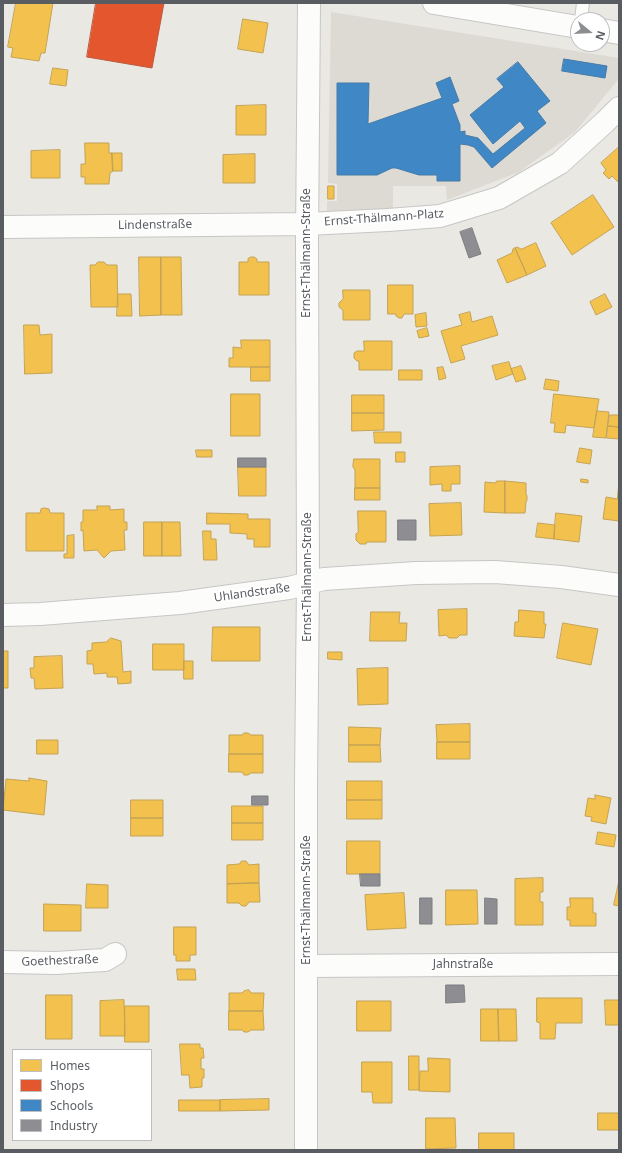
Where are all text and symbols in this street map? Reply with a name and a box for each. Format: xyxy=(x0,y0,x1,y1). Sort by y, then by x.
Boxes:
north arrow xyxy=(570,12,610,52)
text: N xyxy=(592,29,609,42)
street label: Ernst-Thälmann-Straße xyxy=(300,188,314,318)
street label: Ernst-Thälmann-Platz xyxy=(324,207,444,229)
street label: Lindenstraße xyxy=(118,217,192,233)
street label: Ernst-Thälmann-Straße xyxy=(301,512,315,642)
street label: Uhlandstraße xyxy=(213,581,291,605)
street label: Ernst-Thälmann-Straße xyxy=(300,835,314,965)
street label: Goethestraße xyxy=(21,952,99,970)
street label: Jahnstraße xyxy=(433,958,493,972)
legend xyxy=(12,1049,152,1141)
text: Homes xyxy=(50,1057,90,1074)
text: Shops xyxy=(50,1077,84,1094)
text: Schools xyxy=(50,1097,93,1114)
text: Industry xyxy=(50,1117,97,1134)

